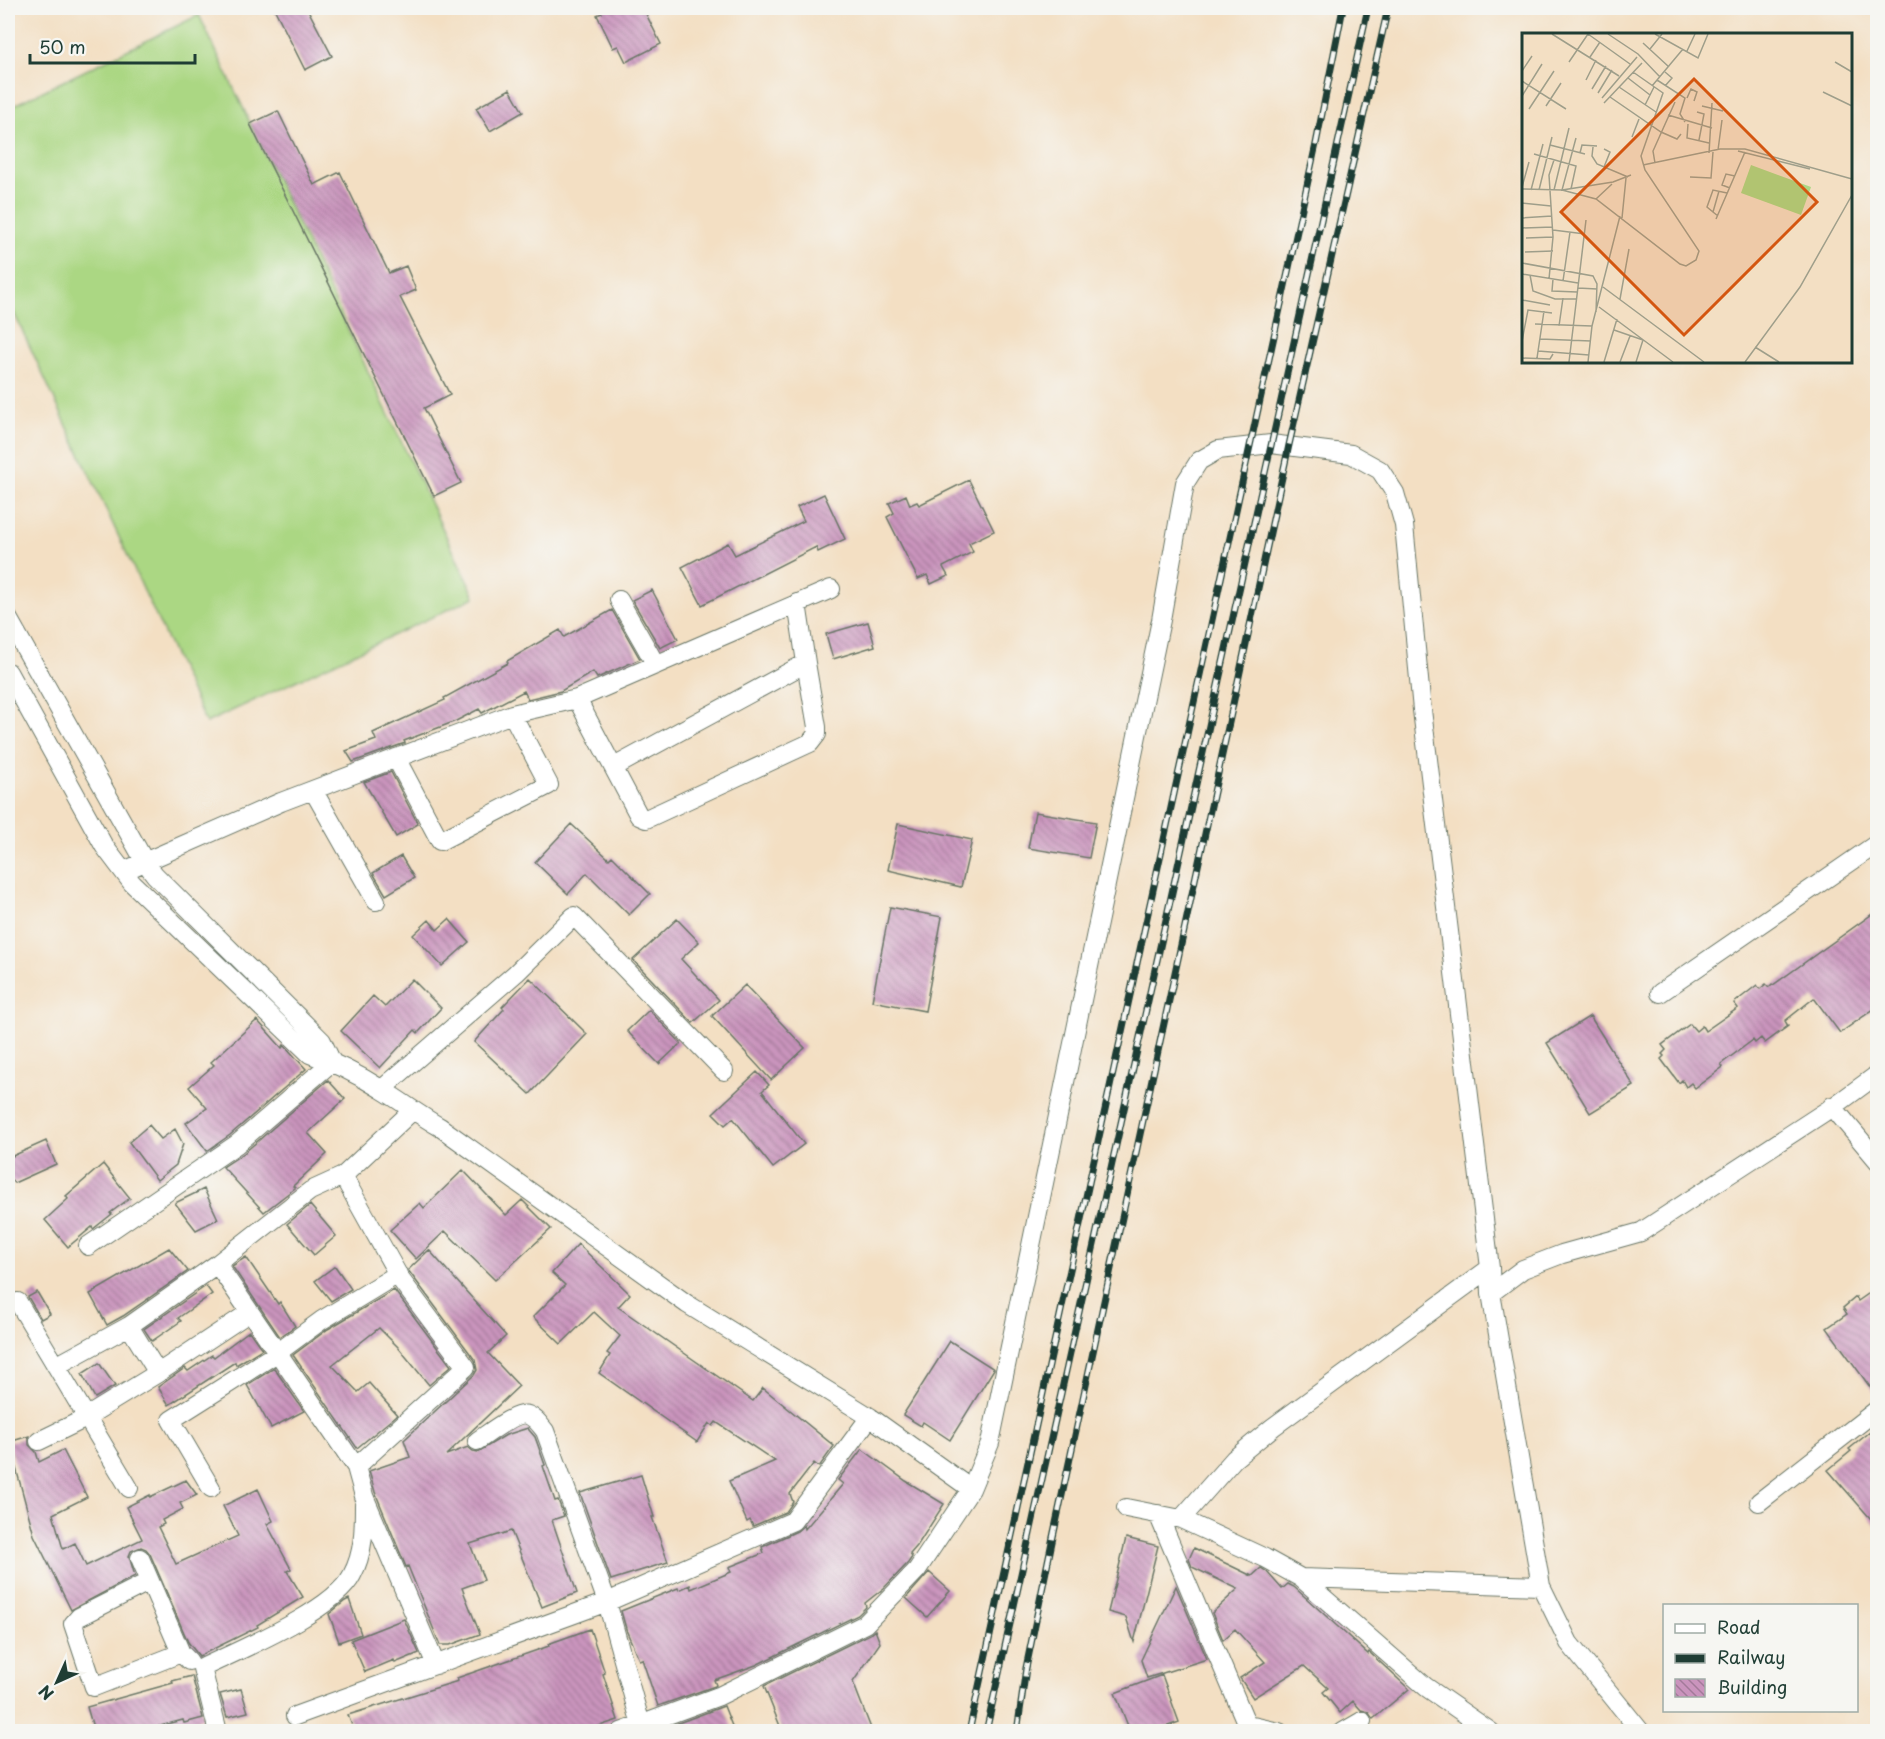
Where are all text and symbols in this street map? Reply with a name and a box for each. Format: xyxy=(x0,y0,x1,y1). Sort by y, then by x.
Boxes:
scale bar xyxy=(30,27,195,65)
text: 50 m xyxy=(39,33,86,60)
inset map xyxy=(1522,33,1852,363)
legend xyxy=(1663,1604,1858,1712)
text: Road xyxy=(1717,1613,1761,1640)
text: Railway xyxy=(1717,1643,1785,1670)
north arrow xyxy=(27,1652,87,1712)
text: Building xyxy=(1717,1673,1787,1700)
text: N xyxy=(33,1680,59,1706)

